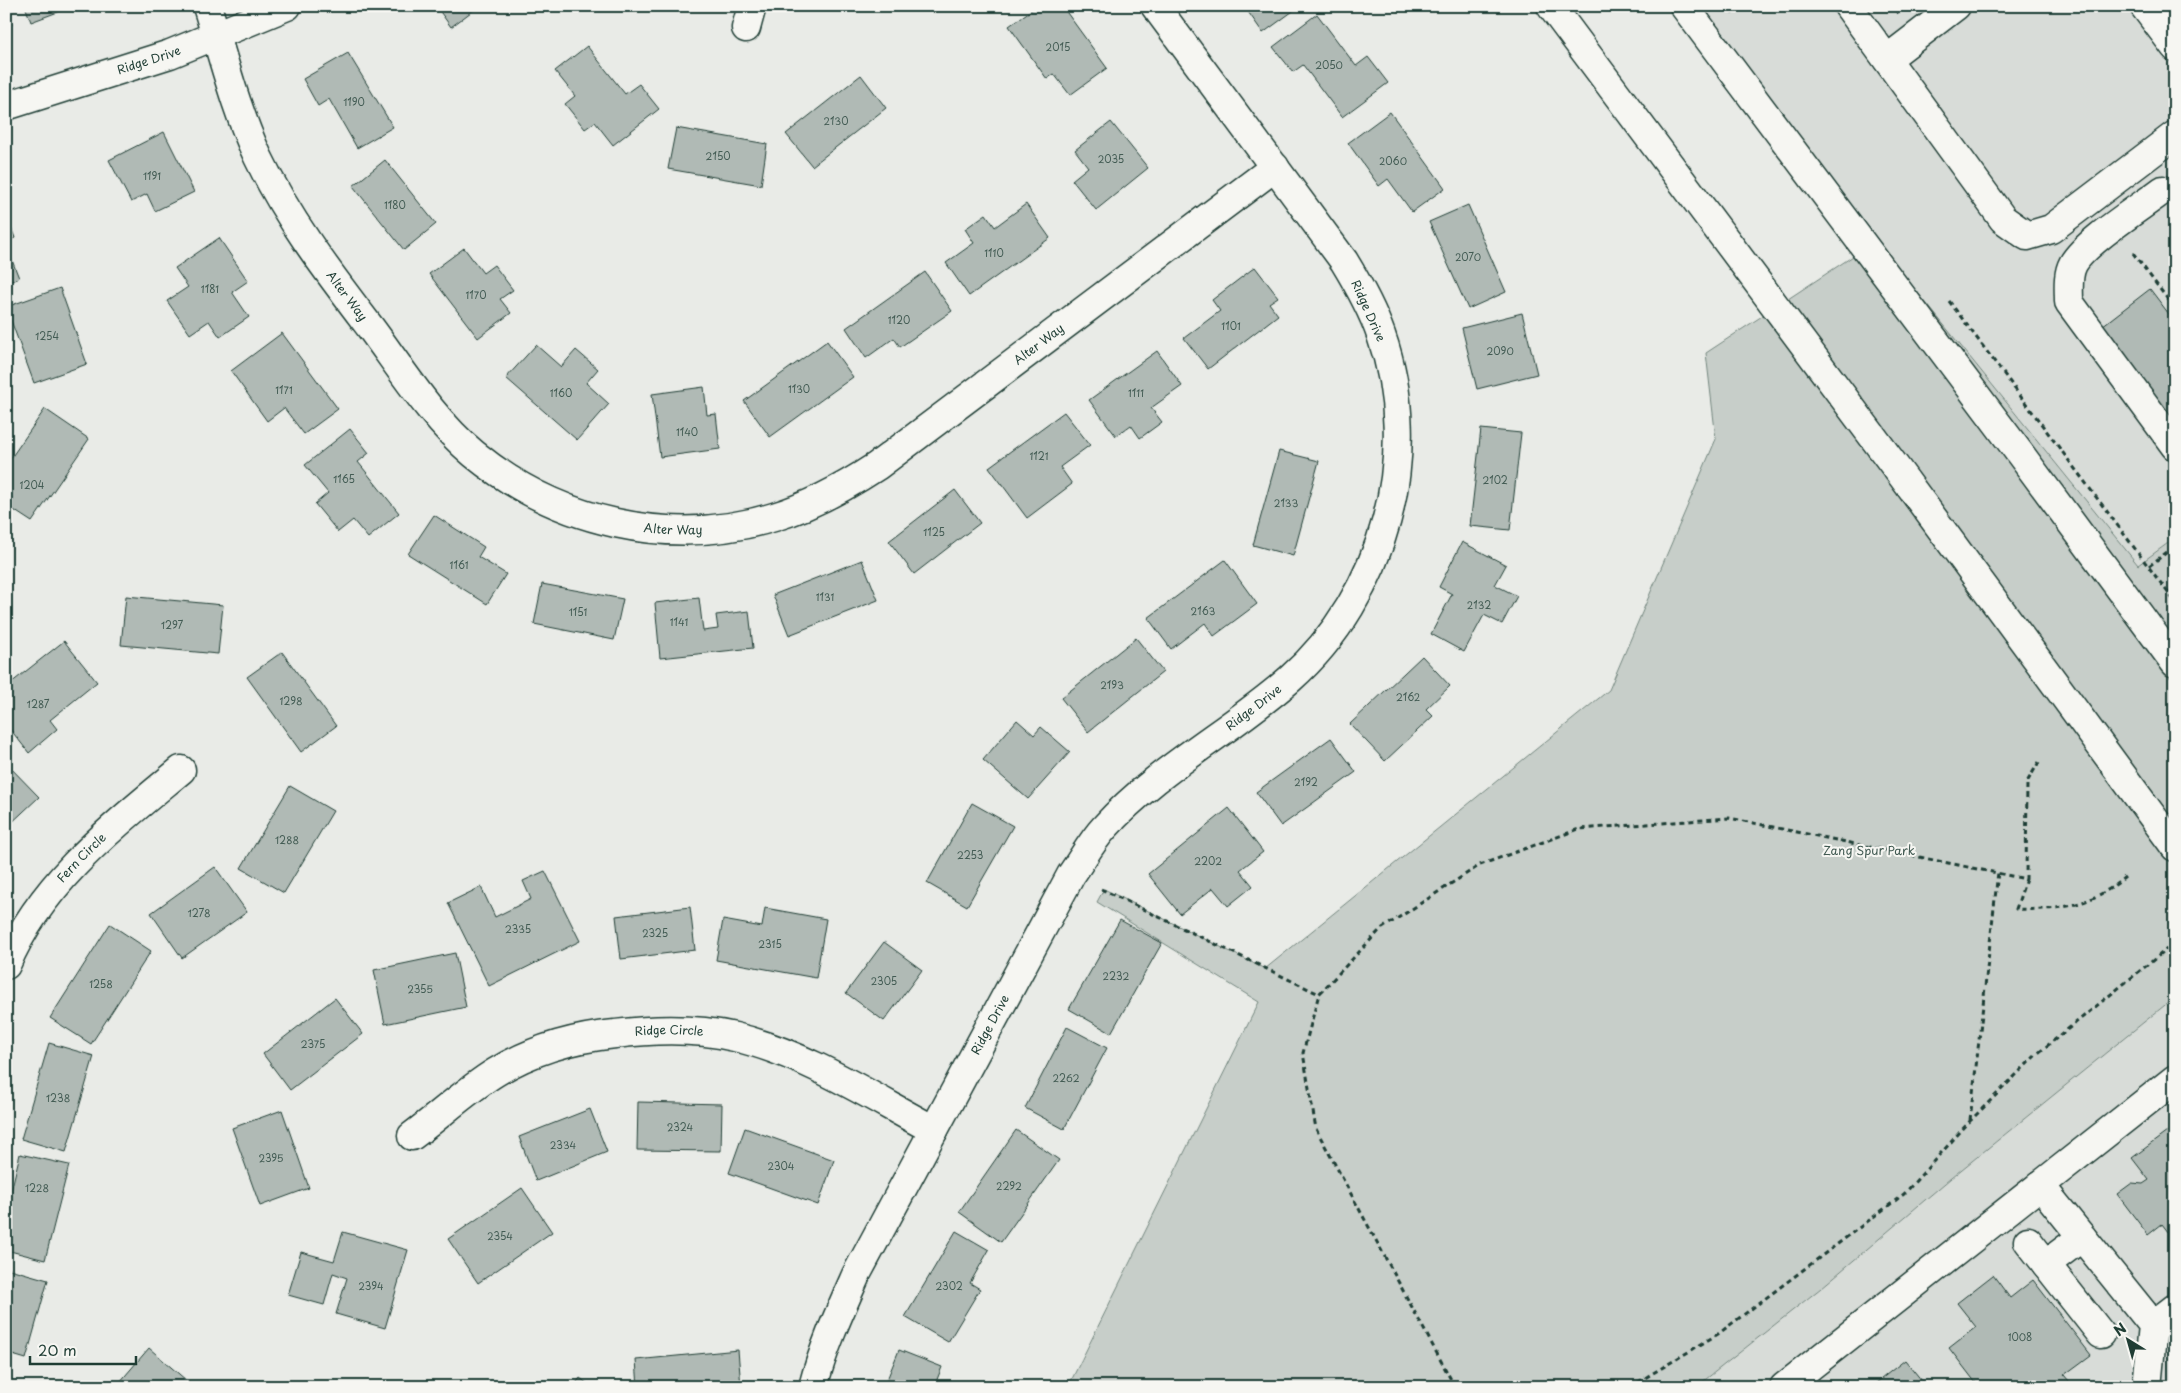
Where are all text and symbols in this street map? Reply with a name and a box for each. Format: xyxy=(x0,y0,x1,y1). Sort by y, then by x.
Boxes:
house number: 2015 xyxy=(1046,39,1070,54)
street label: Ridge Drive xyxy=(115,41,183,78)
house number: 2050 xyxy=(1315,57,1343,72)
house number: 1190 xyxy=(343,94,365,109)
house number: 2130 xyxy=(824,113,848,128)
house number: 2150 xyxy=(705,148,731,163)
house number: 2035 xyxy=(1098,151,1124,166)
house number: 2060 xyxy=(1379,153,1407,168)
house number: 1191 xyxy=(143,168,161,183)
house number: 1180 xyxy=(384,197,406,212)
house number: 1110 xyxy=(984,245,1004,260)
house number: 2070 xyxy=(1455,249,1481,264)
street label: Alter Way xyxy=(323,267,372,325)
street label: Ridge Drive xyxy=(1347,277,1391,344)
house number: 1181 xyxy=(201,281,219,296)
house number: 1170 xyxy=(466,287,486,302)
house number: 1120 xyxy=(888,312,910,327)
house number: 1101 xyxy=(1221,318,1241,333)
street label: Alter Way xyxy=(1009,319,1067,368)
house number: 1254 xyxy=(35,328,59,343)
house number: 2090 xyxy=(1486,343,1514,358)
house number: 1130 xyxy=(788,381,810,396)
house number: 1171 xyxy=(275,382,293,397)
house number: 1160 xyxy=(550,385,572,400)
house number: 1111 xyxy=(1128,385,1144,400)
house number: 1140 xyxy=(676,424,698,439)
house number: 1121 xyxy=(1029,448,1049,463)
house number: 1165 xyxy=(333,471,355,486)
house number: 2102 xyxy=(1482,472,1508,487)
house number: 1204 xyxy=(20,477,45,492)
house number: 2133 xyxy=(1274,495,1298,510)
street label: Alter Way xyxy=(643,518,703,538)
house number: 1125 xyxy=(923,524,945,539)
house number: 1161 xyxy=(450,557,469,572)
house number: 1131 xyxy=(816,589,835,604)
house number: 2132 xyxy=(1467,597,1491,612)
house number: 2163 xyxy=(1191,603,1216,618)
house number: 1151 xyxy=(569,604,587,619)
house number: 1141 xyxy=(670,614,689,629)
house number: 1297 xyxy=(161,617,184,632)
house number: 2193 xyxy=(1100,677,1124,692)
street label: Ridge Drive xyxy=(1222,680,1285,734)
house number: 2162 xyxy=(1396,689,1420,704)
house number: 1298 xyxy=(279,693,303,708)
house number: 1287 xyxy=(27,696,50,711)
house number: 2192 xyxy=(1294,774,1318,789)
street label: Fern Circle xyxy=(52,828,110,886)
house number: 1288 xyxy=(275,832,299,847)
park label: Zang Spur Park xyxy=(1823,841,1915,859)
house number: 2253 xyxy=(957,847,983,862)
house number: 2202 xyxy=(1194,853,1222,868)
house number: 1278 xyxy=(187,905,211,920)
house number: 2335 xyxy=(505,921,531,936)
house number: 2325 xyxy=(642,925,668,940)
house number: 2315 xyxy=(758,936,782,951)
house number: 2232 xyxy=(1103,968,1129,983)
house number: 2305 xyxy=(871,973,897,988)
house number: 1258 xyxy=(89,976,113,991)
house number: 2355 xyxy=(407,981,433,996)
street label: Ridge Drive xyxy=(966,991,1013,1058)
street label: Ridge Circle xyxy=(634,1020,705,1040)
house number: 2375 xyxy=(300,1036,326,1051)
house number: 2262 xyxy=(1052,1070,1080,1085)
house number: 1238 xyxy=(46,1090,70,1105)
house number: 2324 xyxy=(667,1119,694,1134)
house number: 2334 xyxy=(550,1137,577,1152)
house number: 2395 xyxy=(258,1150,284,1165)
house number: 2304 xyxy=(768,1158,795,1173)
house number: 2292 xyxy=(996,1178,1022,1193)
house number: 1228 xyxy=(25,1180,49,1195)
house number: 2354 xyxy=(487,1228,513,1243)
house number: 2394 xyxy=(358,1278,384,1293)
house number: 2302 xyxy=(935,1278,963,1293)
north arrow xyxy=(2104,1316,2154,1366)
text: N xyxy=(2109,1317,2131,1341)
house number: 1008 xyxy=(2008,1329,2032,1344)
scale bar xyxy=(30,1333,136,1365)
text: 20 m xyxy=(38,1338,77,1361)

